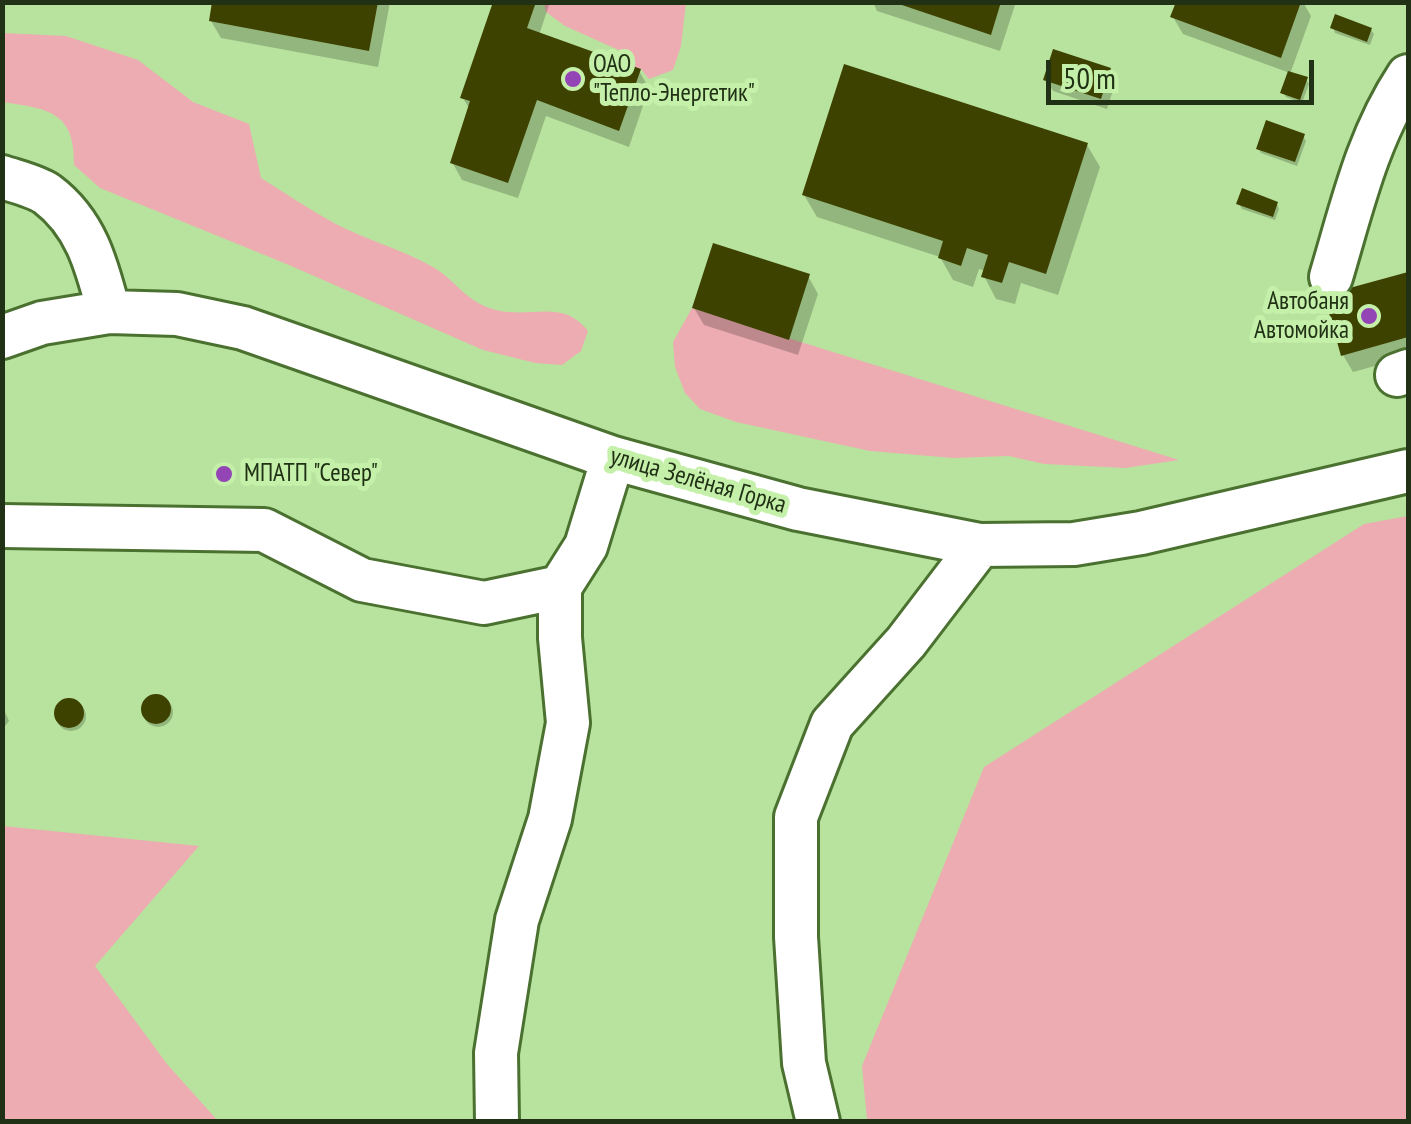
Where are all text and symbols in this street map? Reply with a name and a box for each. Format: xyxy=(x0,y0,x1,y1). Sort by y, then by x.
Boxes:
scale bar xyxy=(1051,40,1318,102)
place label: ОАО "Тепло-Энергетик" xyxy=(593,50,755,109)
text: 50 m xyxy=(1063,58,1116,97)
marker: ОАО "Тепло-Энергетик" xyxy=(562,68,584,90)
place label: Автобаня Автомойка xyxy=(1254,287,1349,346)
marker: Автобаня Автомойка xyxy=(1358,305,1380,327)
street label: улица Зелёная Горка xyxy=(607,442,789,520)
place label: МПАТП "Север" xyxy=(244,459,378,489)
marker: МПАТП "Север" xyxy=(213,463,235,485)

